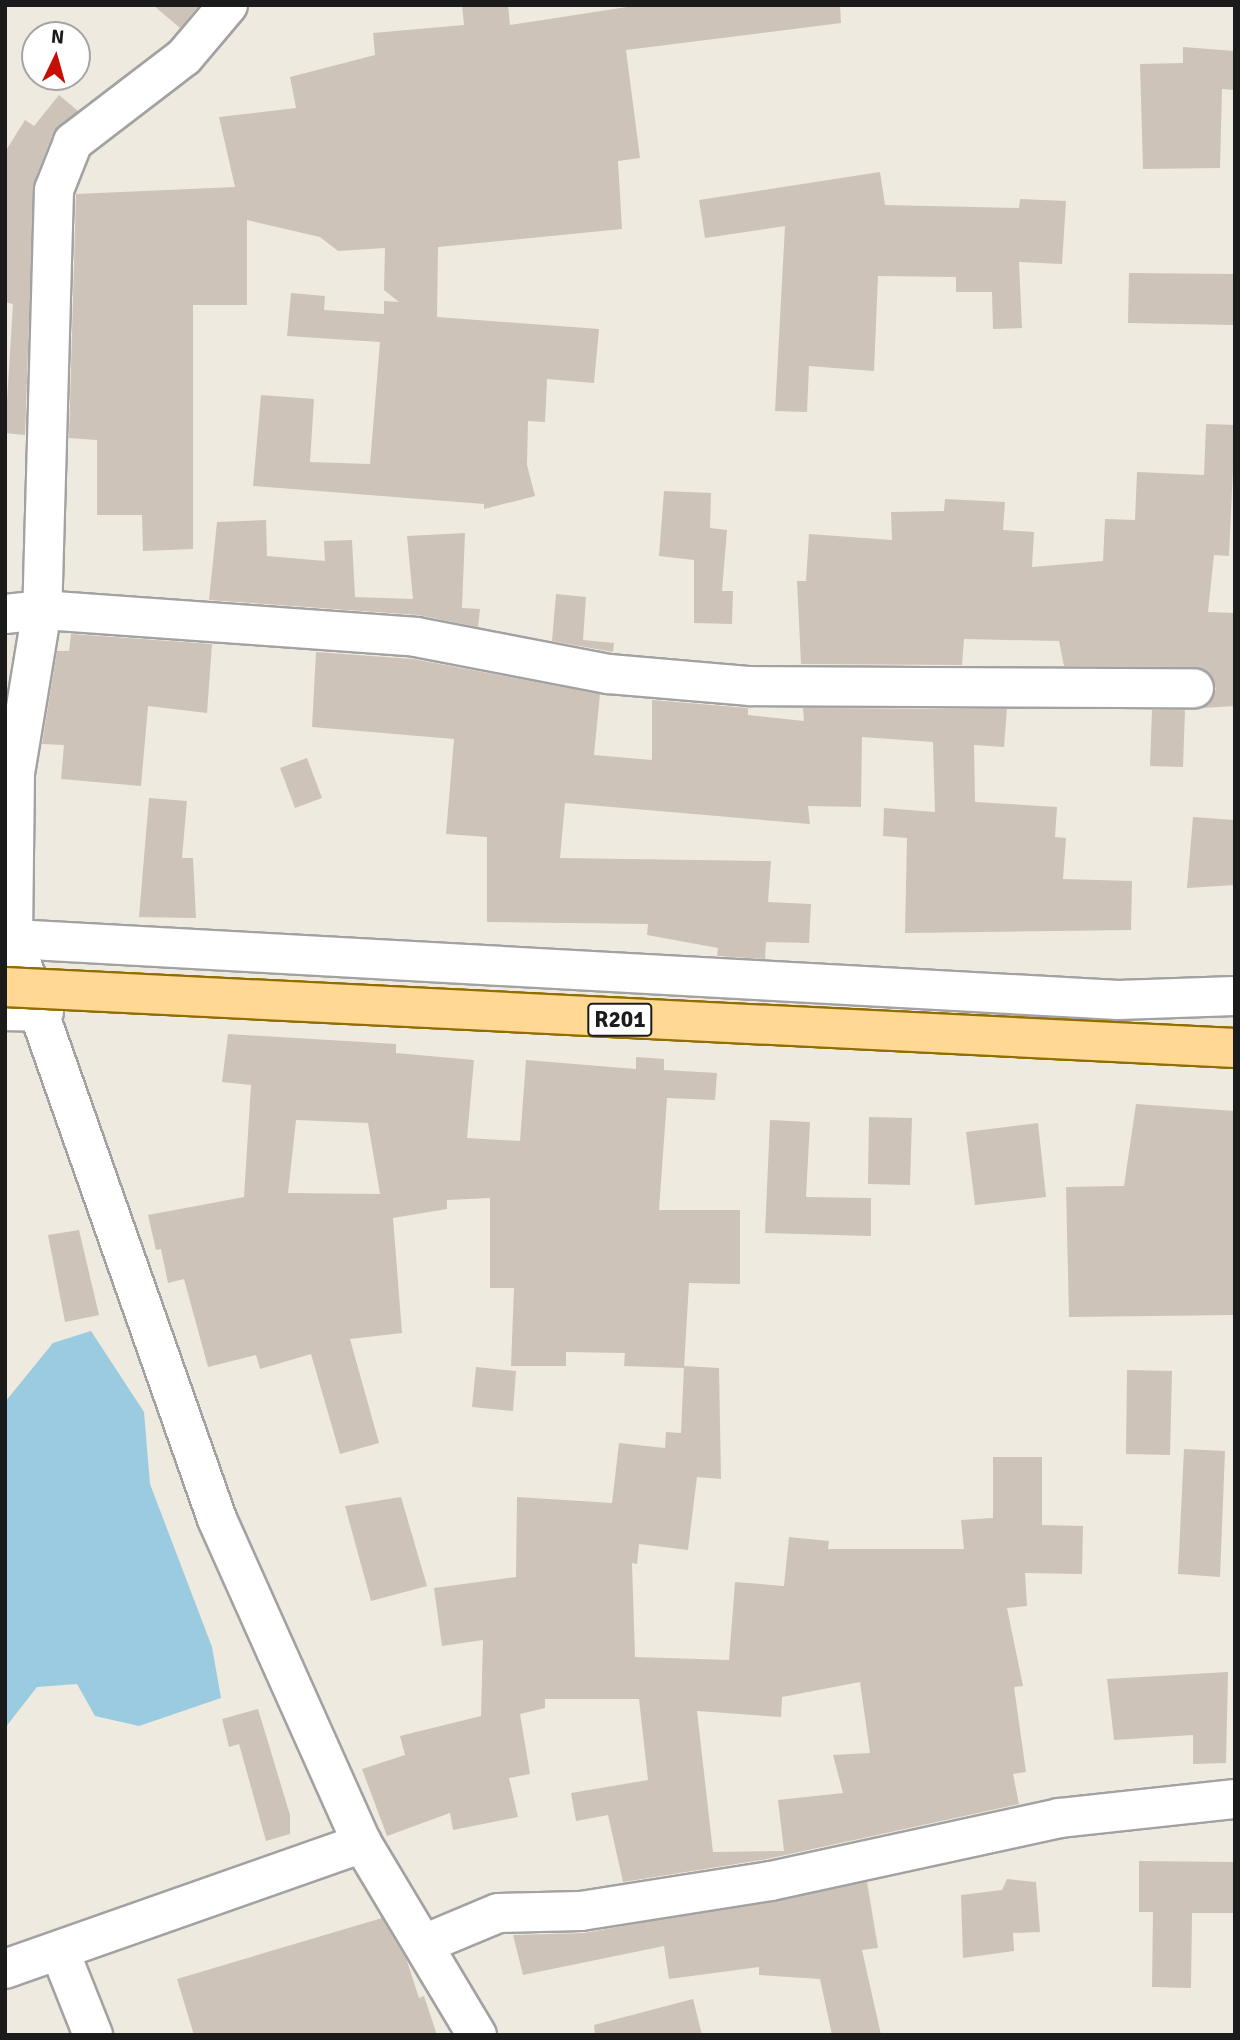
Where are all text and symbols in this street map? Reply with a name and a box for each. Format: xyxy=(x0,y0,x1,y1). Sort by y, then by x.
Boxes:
north arrow xyxy=(21,21,91,91)
text: N xyxy=(50,25,65,50)
road number: R201 xyxy=(587,1001,653,1040)

